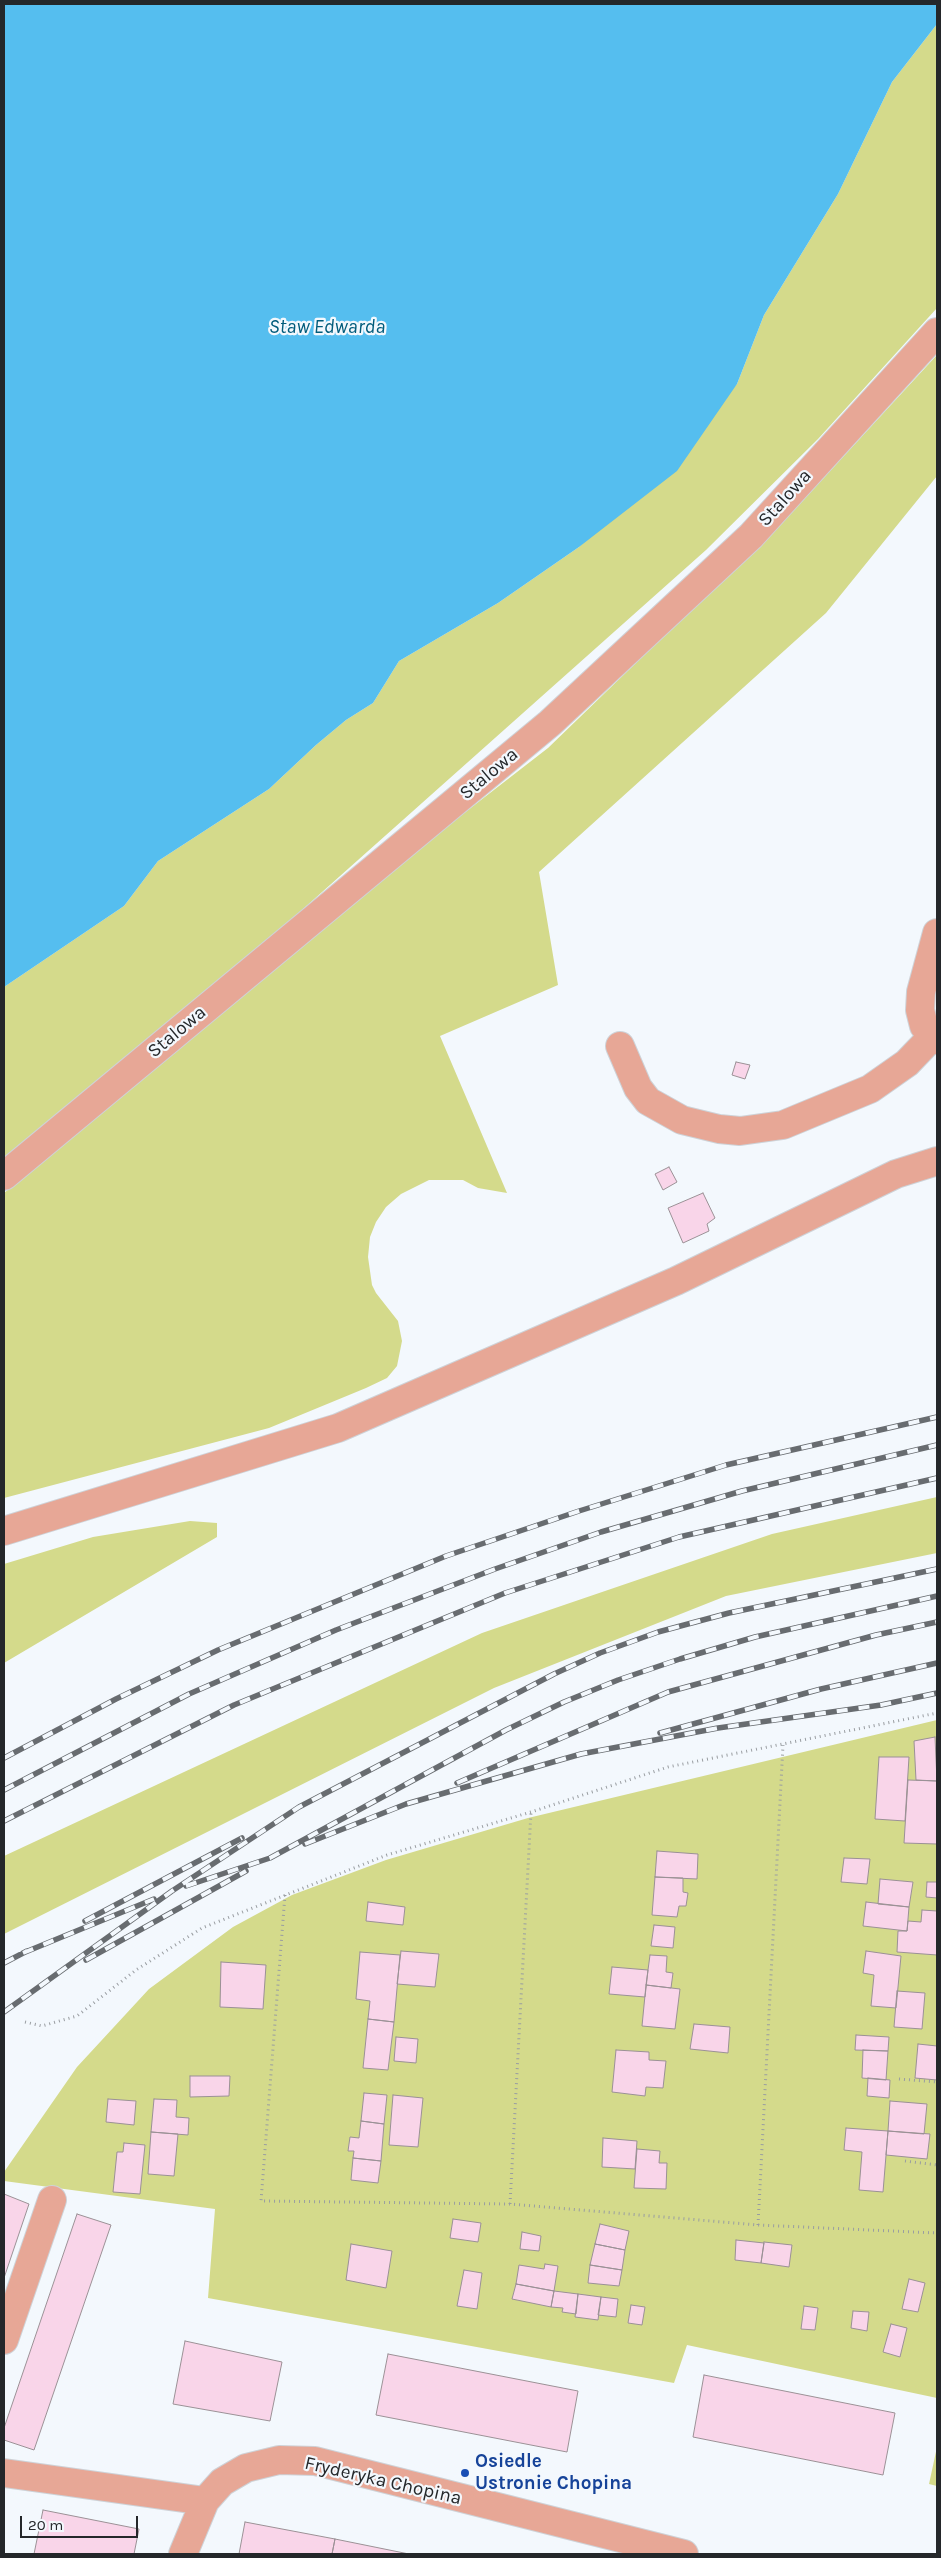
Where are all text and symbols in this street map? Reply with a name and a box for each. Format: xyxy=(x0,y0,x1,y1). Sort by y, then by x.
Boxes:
water label: Staw Edwarda xyxy=(269,315,385,339)
street label: Stalowa xyxy=(753,465,817,531)
street label: Stalowa xyxy=(455,743,523,805)
street label: Stalowa xyxy=(143,1001,211,1063)
place label: Osiedle Ustronie Chopina xyxy=(475,2451,632,2495)
street label: Fryderyka Chopina xyxy=(302,2452,464,2510)
marker: Osiedle Ustronie Chopina xyxy=(459,2467,471,2479)
scale bar xyxy=(22,2506,140,2538)
text: 20 m xyxy=(28,2516,63,2534)

